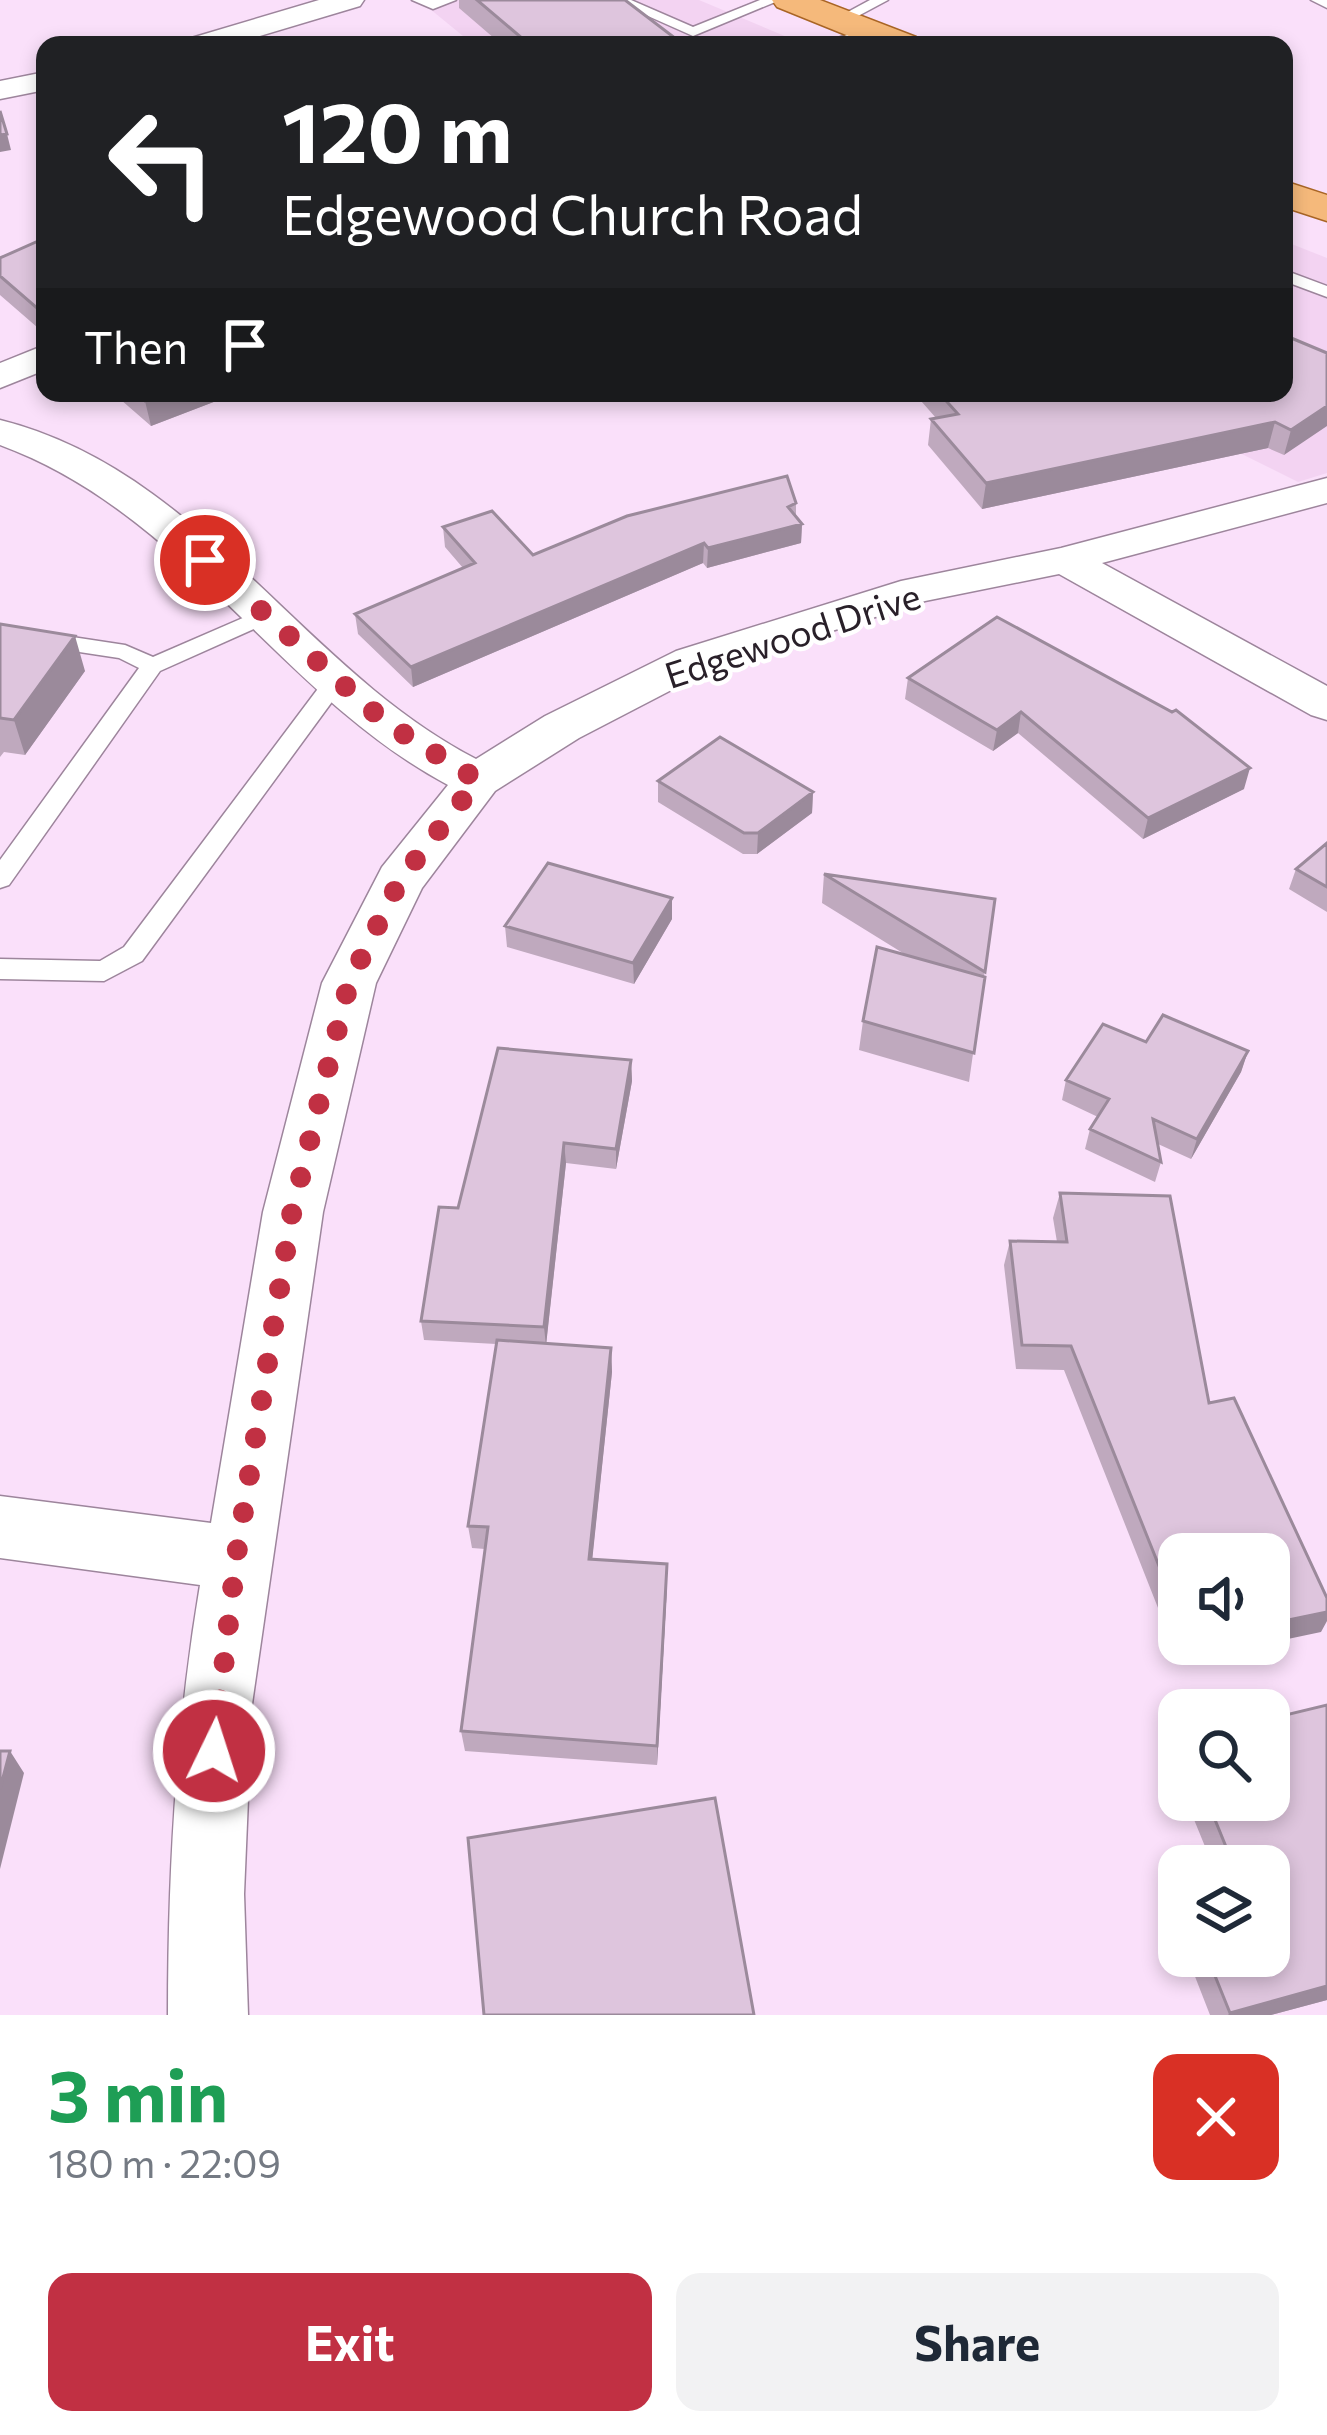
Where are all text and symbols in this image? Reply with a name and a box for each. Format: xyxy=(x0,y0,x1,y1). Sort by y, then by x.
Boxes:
text: 120 m xyxy=(282,78,512,180)
icon: left xyxy=(84,84,240,240)
text: Edgewood Church Road xyxy=(282,180,863,246)
icon: arrive xyxy=(212,312,278,378)
text: Then xyxy=(84,318,188,373)
pin xyxy=(154,509,256,611)
icon: arrive xyxy=(172,527,238,593)
street label: Edgewood Drive xyxy=(659,572,925,696)
map controls xyxy=(1158,1533,1290,1977)
button: sound xyxy=(1158,1533,1290,1665)
position arrow xyxy=(151,1688,277,1814)
button: search xyxy=(1158,1689,1290,1821)
button: layers xyxy=(1158,1845,1290,1977)
text: 3 min xyxy=(48,2049,228,2137)
button: close xyxy=(1153,2054,1279,2180)
text: 180 m · 22:09 xyxy=(48,2138,281,2186)
button: Exit xyxy=(48,2273,652,2411)
button: Share xyxy=(676,2273,1279,2411)

